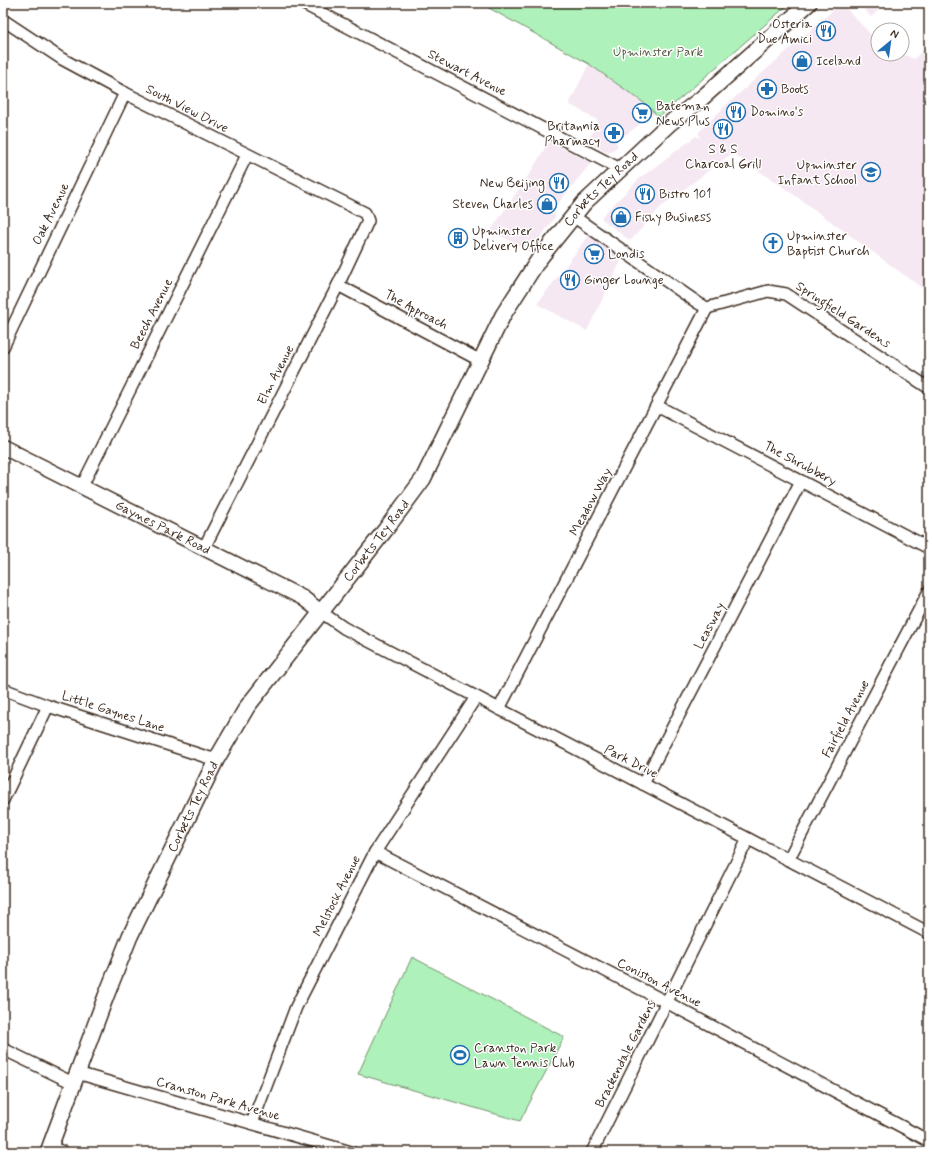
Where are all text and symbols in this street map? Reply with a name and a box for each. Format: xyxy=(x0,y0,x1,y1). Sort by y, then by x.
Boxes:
place label: Osteria Due Amici xyxy=(757,16,812,48)
restaurant icon: Osteria Due Amici xyxy=(815,20,837,42)
north arrow xyxy=(870,22,910,62)
text: N xyxy=(888,26,901,42)
park label: Upminster Park xyxy=(613,44,703,61)
street label: Stewart Avenue xyxy=(425,46,509,100)
shop icon: Iceland xyxy=(791,50,813,72)
place label: Iceland xyxy=(816,53,861,70)
pharmacy icon: Boots xyxy=(756,78,778,100)
street label: South View Drive xyxy=(143,81,231,137)
place label: Boots xyxy=(781,81,809,98)
place label: Bateman News Plus xyxy=(656,98,710,130)
restaurant icon: Domino's xyxy=(725,101,747,123)
supermarket icon: Bateman News Plus xyxy=(631,102,653,124)
place label: Domino's xyxy=(750,104,804,121)
place label: Britannia Pharmacy xyxy=(544,118,600,150)
restaurant icon: S & S Charcoal Grill xyxy=(712,118,734,140)
pharmacy icon: Britannia Pharmacy xyxy=(603,122,625,144)
place label: S & S Charcoal Grill xyxy=(685,141,761,173)
street label: Corbets Tey Road xyxy=(560,148,642,230)
place label: Upminster Infant School xyxy=(778,157,858,189)
school or university icon: Upminster Infant School xyxy=(860,161,882,183)
restaurant icon: New Beijing xyxy=(548,172,570,194)
place label: New Beijing xyxy=(480,175,545,193)
street label: Oak Avenue xyxy=(29,180,73,248)
restaurant icon: Bistro 101 xyxy=(634,183,656,205)
place label: Bistro 101 xyxy=(659,186,711,203)
shop icon: Steven Charles xyxy=(536,193,558,215)
place label: Steven Charles xyxy=(453,196,533,213)
shop icon: Fishy Business xyxy=(610,206,632,228)
place label: Fishy Business xyxy=(635,209,711,226)
place label: Upminster Delivery Office xyxy=(472,223,554,255)
building icon: Upminster Delivery Office xyxy=(447,227,469,249)
place label: Upminster Baptist Church xyxy=(787,228,870,260)
church icon: Upminster Baptist Church xyxy=(762,232,784,254)
supermarket icon: Londis xyxy=(583,243,605,265)
place label: Londis xyxy=(608,246,645,263)
restaurant icon: Ginger Lounge xyxy=(559,269,581,291)
place label: Ginger Lounge xyxy=(584,272,664,290)
street label: Beech Avenue xyxy=(127,276,177,352)
street label: Springfield Gardens xyxy=(791,278,894,354)
street label: The Approach xyxy=(381,286,451,335)
street label: Elm Avenue xyxy=(254,342,298,408)
street label: The Shrubbery xyxy=(761,438,840,490)
street label: Meadow Way xyxy=(566,465,616,539)
street label: Gaynes Park Road xyxy=(113,496,213,558)
street label: Corbets Tey Road xyxy=(339,496,413,585)
street label: Leasway xyxy=(691,600,729,652)
street label: Fairfield Avenue xyxy=(818,677,874,761)
street label: Little Gaynes Lane xyxy=(59,687,167,737)
street label: Park Drive xyxy=(601,741,661,783)
street label: Corbets Tey Road xyxy=(164,758,223,855)
street label: Melstock Avenue xyxy=(309,852,365,940)
street label: Coniston Avenue xyxy=(614,954,704,1012)
street label: Brackendale Gardens xyxy=(592,997,660,1111)
place label: Cranston Park Lawn Tennis Club xyxy=(474,1040,575,1072)
sports icon: Cranston Park Lawn Tennis Club xyxy=(449,1044,471,1066)
street label: Cranston Park Avenue xyxy=(154,1073,282,1125)

